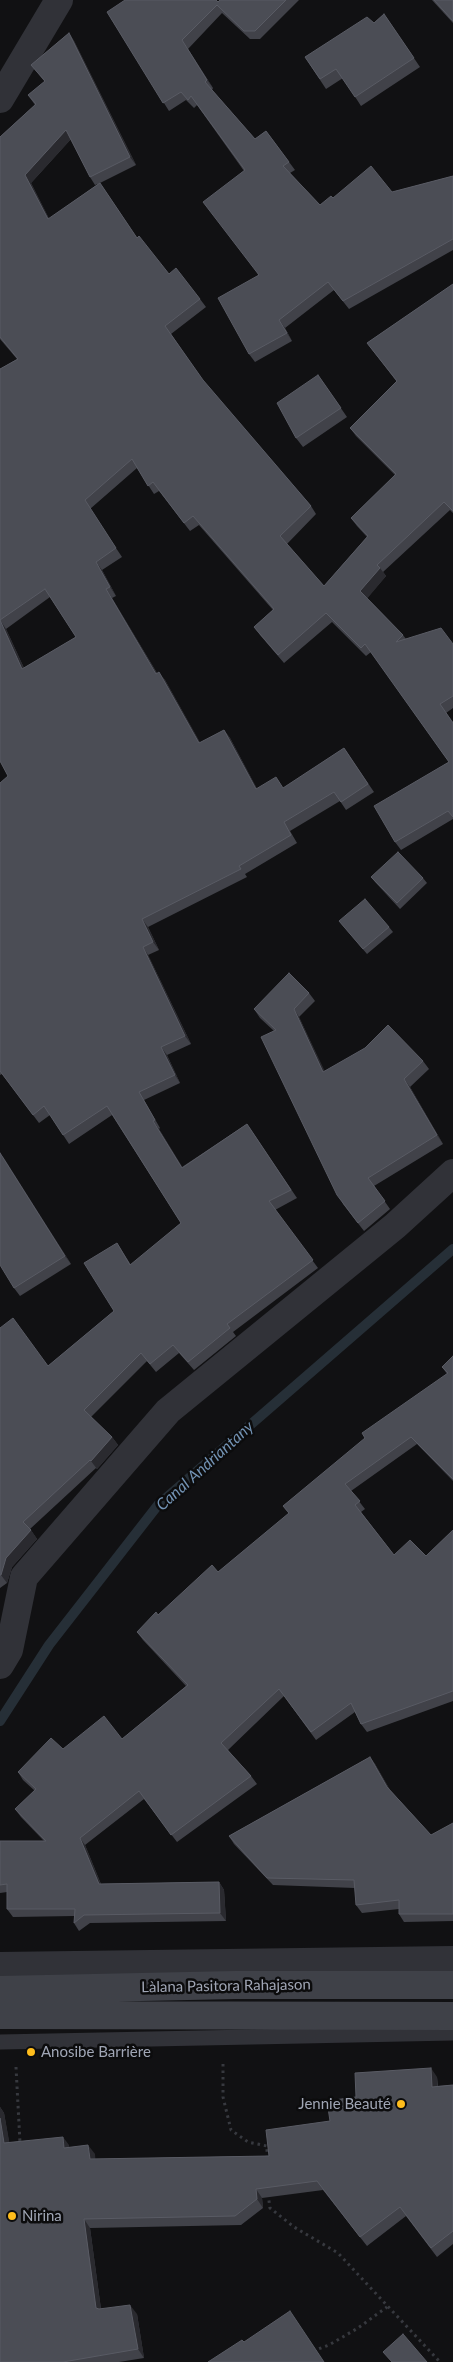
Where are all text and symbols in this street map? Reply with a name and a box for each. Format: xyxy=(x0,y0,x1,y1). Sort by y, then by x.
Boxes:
water label: Canal Andriantany xyxy=(152,1417,258,1515)
street label: Làlana Pasitora Rahajason xyxy=(141,1976,311,1996)
place label: Anosibe Barrière xyxy=(41,2043,151,2061)
marker: Anosibe Barrière xyxy=(25,2046,37,2058)
place label: Jennie Beauté xyxy=(298,2095,391,2113)
marker: Jennie Beauté xyxy=(395,2098,407,2110)
place label: Nirina xyxy=(22,2207,62,2225)
marker: Nirina xyxy=(6,2210,18,2222)

